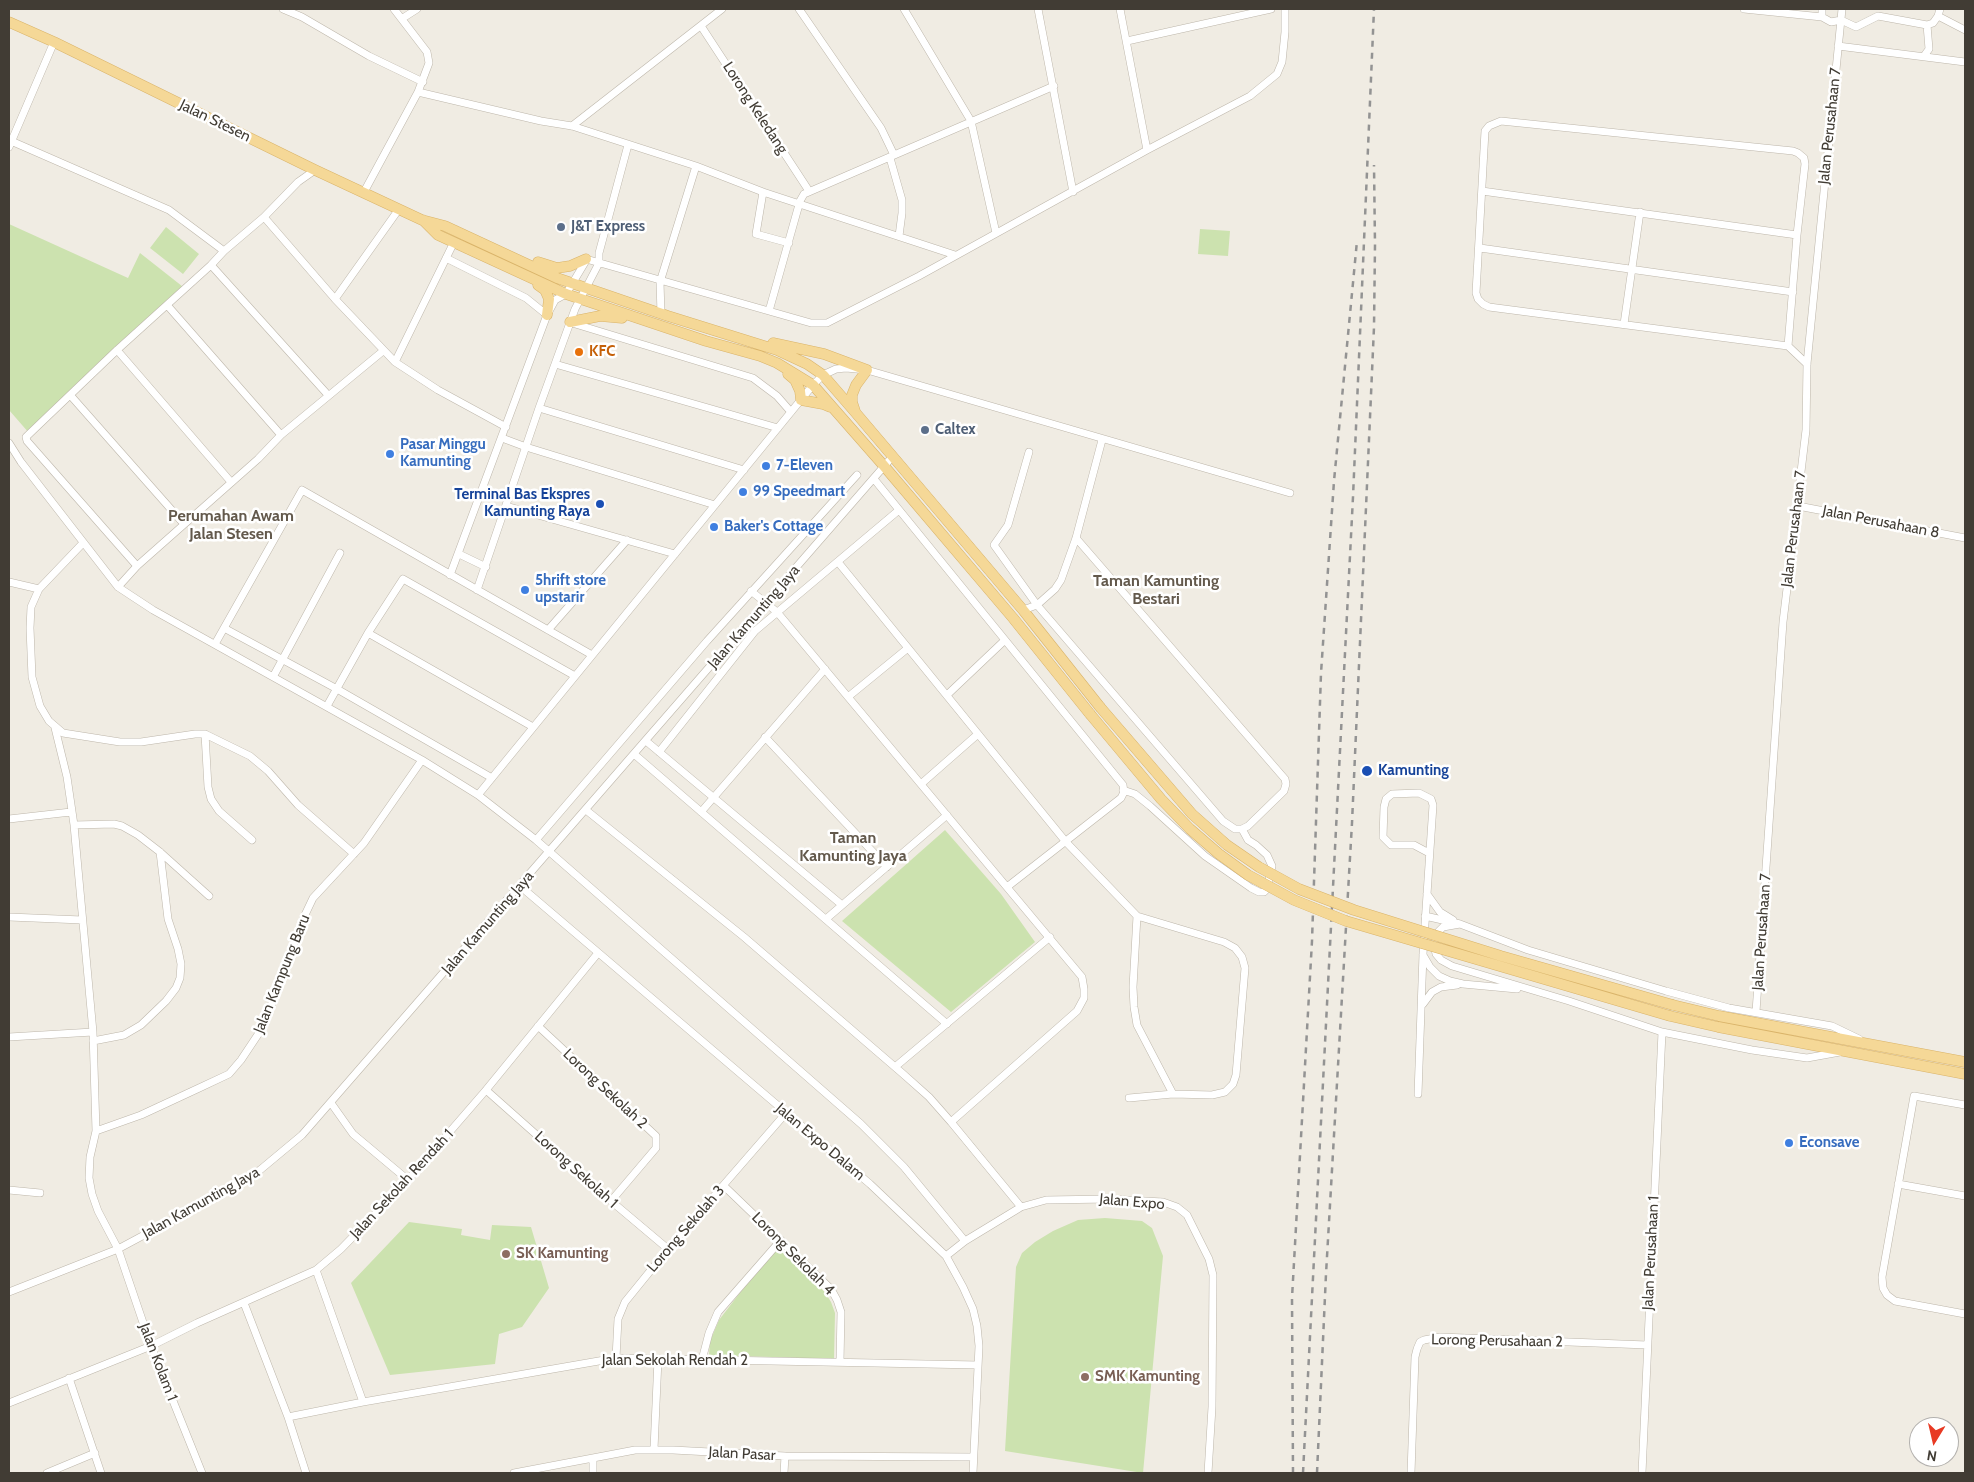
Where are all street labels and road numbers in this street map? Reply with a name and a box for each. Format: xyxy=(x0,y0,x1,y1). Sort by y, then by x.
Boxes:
street label: Lorong Keledang xyxy=(719,59,791,157)
street label: Jalan Perusahaan 7 xyxy=(1815,67,1845,185)
street label: Jalan Stesen xyxy=(177,96,253,146)
street label: Jalan Perusahaan 7 xyxy=(1778,470,1810,588)
street label: Jalan Perusahaan 8 xyxy=(1821,502,1941,542)
street label: Jalan Kamunting Jaya xyxy=(704,562,804,672)
street label: Jalan Kamunting Jaya xyxy=(438,868,538,978)
street label: Jalan Perusahaan 7 xyxy=(1749,873,1775,991)
street label: Jalan Kampung Baru xyxy=(250,912,314,1036)
street label: Lorong Sekolah 2 xyxy=(559,1045,651,1133)
street label: Jalan Expo Dalam xyxy=(772,1100,868,1184)
street label: Jalan Sekolah Rendah 1 xyxy=(347,1125,457,1243)
street label: Lorong Sekolah 1 xyxy=(531,1128,621,1212)
street label: Jalan Kamunting Jaya xyxy=(139,1163,263,1243)
street label: Lorong Sekolah 3 xyxy=(643,1182,729,1276)
street label: Jalan Expo xyxy=(1099,1190,1165,1214)
street label: Jalan Perusahaan 1 xyxy=(1639,1195,1663,1311)
street label: Lorong Sekolah 4 xyxy=(748,1209,838,1299)
street label: Jalan Kolam 1 xyxy=(135,1321,181,1403)
street label: Lorong Perusahaan 2 xyxy=(1431,1331,1563,1351)
street label: Jalan Sekolah Rendah 2 xyxy=(602,1352,748,1370)
street label: Jalan Pasar xyxy=(708,1443,776,1465)

